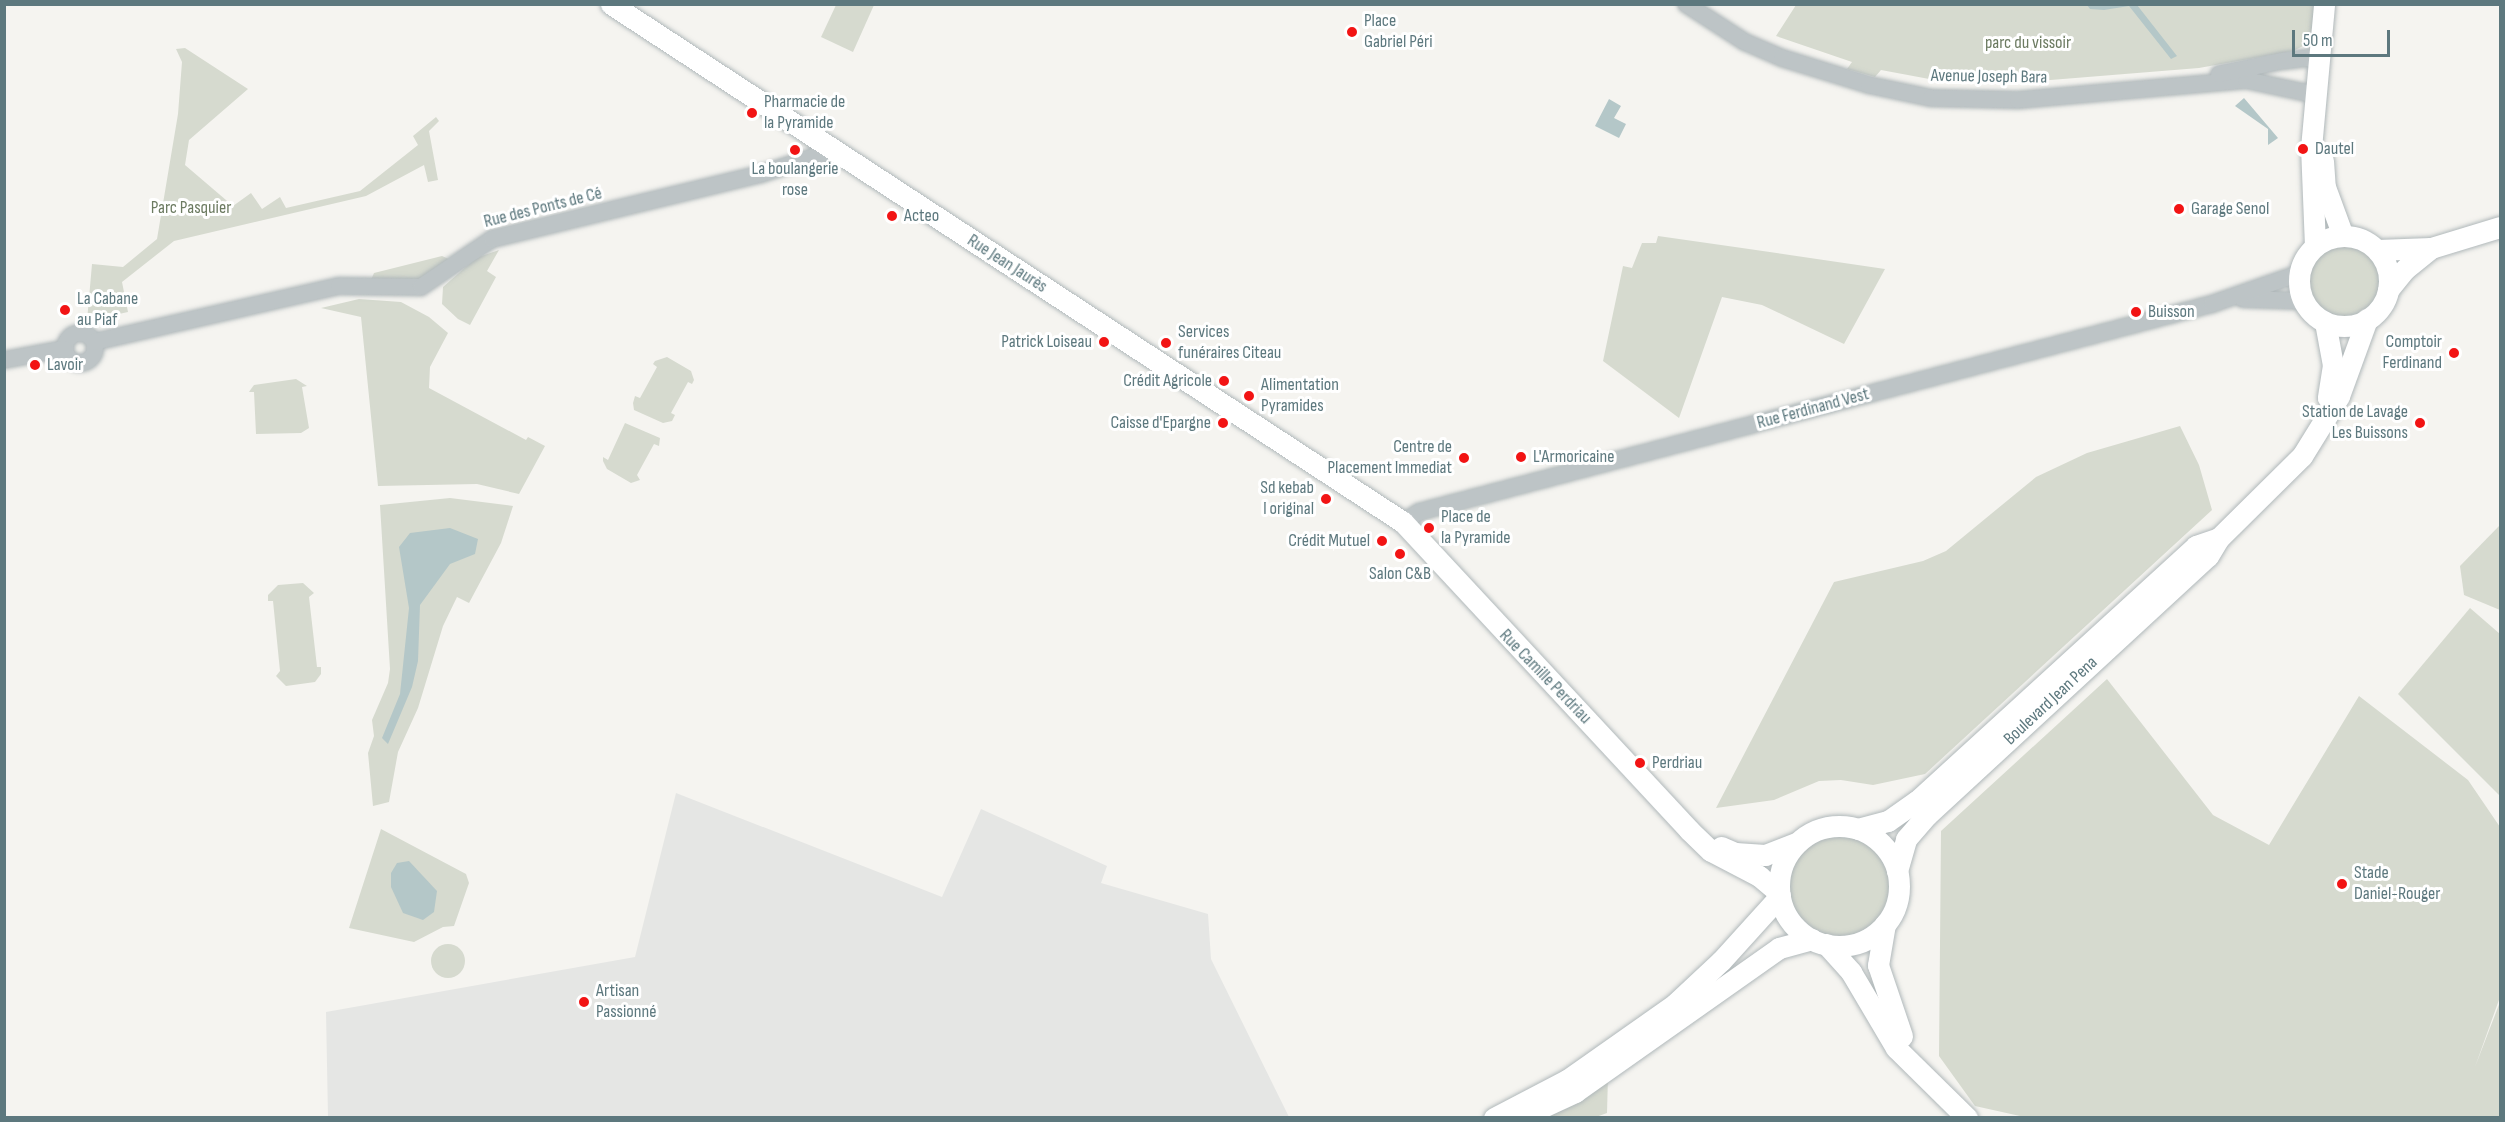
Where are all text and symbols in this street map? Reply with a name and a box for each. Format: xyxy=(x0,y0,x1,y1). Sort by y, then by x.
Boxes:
place label: Place Gabriel Péri xyxy=(1364,11,1433,54)
scale bar xyxy=(2295,18,2392,56)
marker: Place Gabriel Péri xyxy=(1345,25,1359,39)
text: 50 m xyxy=(2303,30,2333,51)
park label: parc du vissoir xyxy=(1985,32,2071,54)
street label: Avenue Joseph Bara xyxy=(1931,65,2047,89)
place label: Pharmacie de la Pyramide xyxy=(764,92,845,134)
marker: Pharmacie de la Pyramide xyxy=(745,106,759,120)
place label: Dautel xyxy=(2315,138,2354,160)
marker: Dautel xyxy=(2296,142,2310,156)
marker: La boulangerie rose xyxy=(788,143,802,157)
place label: La boulangerie rose xyxy=(752,159,838,201)
street label: Rue des Ponts de Cé xyxy=(482,183,604,233)
park label: Parc Pasquier xyxy=(151,197,231,219)
place label: Garage Senol xyxy=(2191,198,2269,220)
marker: Garage Senol xyxy=(2172,202,2186,216)
place label: Acteo xyxy=(904,205,939,227)
marker: Acteo xyxy=(885,209,899,223)
street label: Rue Jean Jaurès xyxy=(963,230,1051,298)
place label: La Cabane au Piaf xyxy=(77,289,138,332)
place label: Buisson xyxy=(2148,301,2195,323)
marker: La Cabane au Piaf xyxy=(58,303,72,317)
marker: Buisson xyxy=(2129,305,2143,319)
place label: Services funéraires Citeau xyxy=(1178,322,1281,364)
place label: Patrick Loiseau xyxy=(1001,331,1092,353)
place label: Comptoir Ferdinand xyxy=(2383,332,2442,374)
marker: Patrick Loiseau xyxy=(1097,335,1111,349)
marker: Services funéraires Citeau xyxy=(1159,336,1173,350)
marker: Comptoir Ferdinand xyxy=(2447,346,2461,360)
place label: Lavoir xyxy=(47,354,83,376)
marker: Lavoir xyxy=(28,358,42,372)
place label: Crédit Agricole xyxy=(1123,370,1212,392)
marker: Crédit Agricole xyxy=(1217,374,1231,388)
place label: Alimentation Pyramides xyxy=(1261,375,1339,418)
street label: Rue Ferdinand Vest xyxy=(1755,384,1871,434)
marker: Alimentation Pyramides xyxy=(1242,389,1256,403)
place label: Station de Lavage Les Buissons xyxy=(2302,402,2408,444)
place label: Caisse d'Epargne xyxy=(1111,412,1211,434)
marker: Caisse d'Epargne xyxy=(1216,416,1230,430)
marker: Station de Lavage Les Buissons xyxy=(2413,416,2427,430)
place label: Centre de Placement Immediat xyxy=(1328,437,1452,480)
place label: L'Armoricaine xyxy=(1533,446,1614,468)
marker: L'Armoricaine xyxy=(1514,450,1528,464)
marker: Centre de Placement Immediat xyxy=(1457,451,1471,465)
place label: Sd kebab l original xyxy=(1260,478,1314,520)
marker: Sd kebab l original xyxy=(1319,492,1333,506)
place label: Place de la Pyramide xyxy=(1441,507,1510,550)
marker: Place de la Pyramide xyxy=(1422,521,1436,535)
place label: Crédit Mutuel xyxy=(1288,530,1370,552)
marker: Crédit Mutuel xyxy=(1375,534,1389,548)
marker: Salon C&B xyxy=(1393,547,1407,561)
place label: Salon C&B xyxy=(1369,563,1431,585)
street label: Rue Camille Perdriau xyxy=(1494,625,1596,729)
street label: Boulevard Jean Pena xyxy=(2000,652,2102,750)
place label: Perdriau xyxy=(1652,752,1702,774)
marker: Perdriau xyxy=(1633,756,1647,770)
place label: Stade Daniel-Rouger xyxy=(2354,863,2441,906)
marker: Stade Daniel-Rouger xyxy=(2335,877,2349,891)
place label: Artisan Passionné xyxy=(596,981,656,1024)
marker: Artisan Passionné xyxy=(577,995,591,1009)

